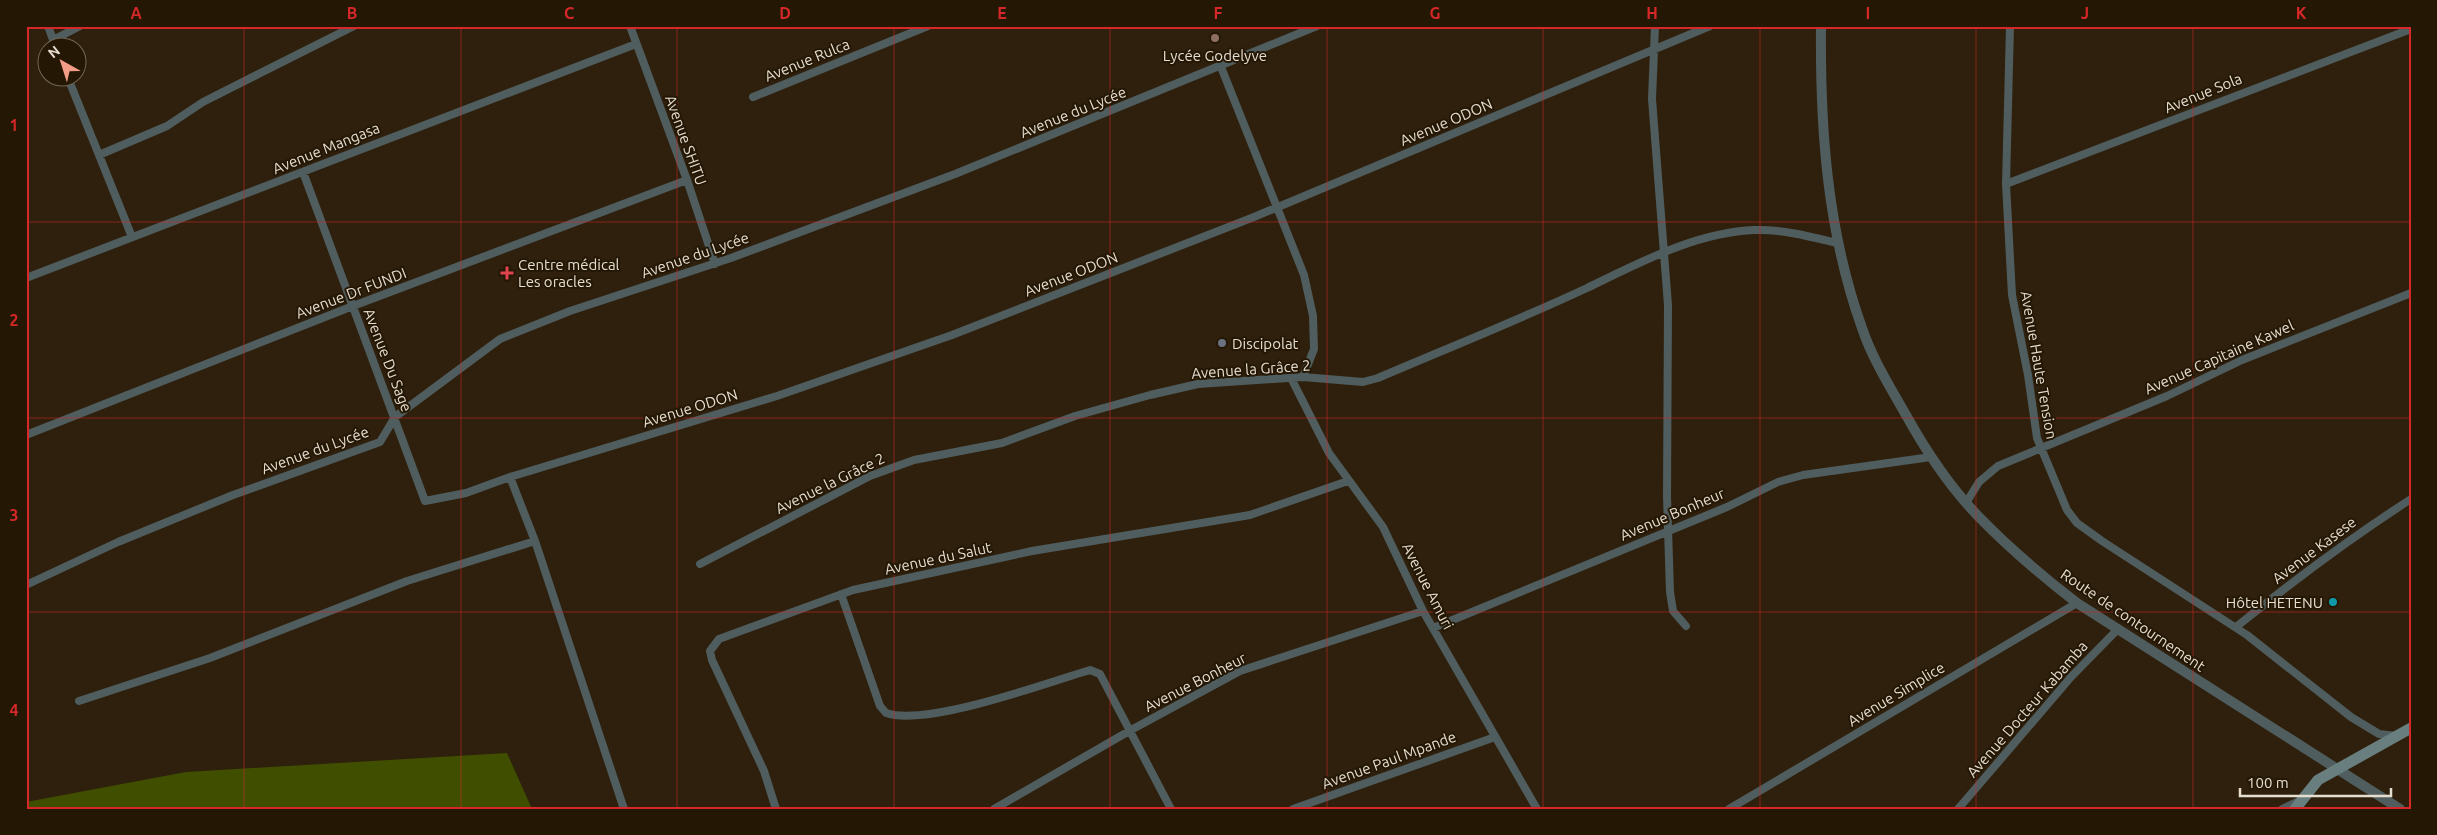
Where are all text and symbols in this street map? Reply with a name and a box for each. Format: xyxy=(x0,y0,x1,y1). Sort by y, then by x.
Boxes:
text: A xyxy=(130,4,142,22)
text: B xyxy=(347,4,357,22)
text: C xyxy=(564,4,574,22)
text: D xyxy=(779,4,791,22)
text: E xyxy=(997,4,1007,22)
text: F xyxy=(1214,4,1223,22)
text: G xyxy=(1429,4,1441,22)
text: H xyxy=(1646,4,1658,22)
text: I xyxy=(1866,4,1870,22)
text: J xyxy=(2081,4,2089,22)
text: K xyxy=(2296,4,2307,22)
marker: Lycée Godelyve xyxy=(1209,32,1221,44)
street label: Avenue Rulca xyxy=(762,35,852,85)
north arrow xyxy=(38,38,88,88)
text: N xyxy=(45,42,63,61)
place label: Lycée Godelyve xyxy=(1163,47,1267,64)
street label: Avenue Sola xyxy=(2162,70,2244,116)
street label: Avenue du Lycée xyxy=(1017,83,1129,141)
street label: Avenue SHITU xyxy=(662,93,710,187)
street label: Avenue ODON xyxy=(1397,95,1495,149)
text: 1 xyxy=(9,116,19,134)
street label: Avenue Mangasa xyxy=(270,119,382,177)
street label: Avenue du Lycée xyxy=(639,229,751,281)
street label: Avenue ODON xyxy=(1022,248,1120,300)
place label: Centre médical Les oracles xyxy=(518,256,620,290)
street label: Avenue Dr FUNDI xyxy=(293,264,409,322)
marker: Centre médical Les oracles xyxy=(500,266,514,280)
street label: Avenue Haute Tension xyxy=(2018,290,2060,440)
street label: Avenue Du Sage xyxy=(361,306,415,414)
text: 2 xyxy=(9,311,19,329)
street label: Avenue Capitaine Kawel xyxy=(2142,316,2296,398)
place label: Discipolat xyxy=(1232,335,1299,352)
marker: Discipolat xyxy=(1216,337,1228,349)
street label: Avenue la Grâce 2 xyxy=(1191,356,1311,382)
street label: Avenue ODON xyxy=(640,385,740,431)
street label: Avenue du Lycée xyxy=(259,423,371,477)
street label: Avenue la Grâce 2 xyxy=(773,449,887,517)
street label: Avenue Bonheur xyxy=(1617,484,1727,544)
text: 3 xyxy=(9,506,19,524)
street label: Avenue Kasese xyxy=(2269,513,2359,587)
street label: Avenue du Salut xyxy=(883,538,993,578)
street label: Avenue Amuri xyxy=(1399,540,1457,632)
street label: Route de contournement xyxy=(2058,565,2208,675)
place label: Hôtel HETENU xyxy=(2226,594,2323,611)
marker: Hôtel HETENU xyxy=(2327,596,2339,608)
street label: Avenue Docteur Kabamba xyxy=(1963,637,2091,781)
street label: Avenue Bonheur xyxy=(1141,649,1249,715)
street label: Avenue Simplice xyxy=(1844,658,1948,730)
text: 4 xyxy=(9,701,19,719)
street label: Avenue Paul Mpande xyxy=(1320,728,1458,792)
scale bar xyxy=(2240,765,2391,797)
text: 100 m xyxy=(2247,774,2289,791)

